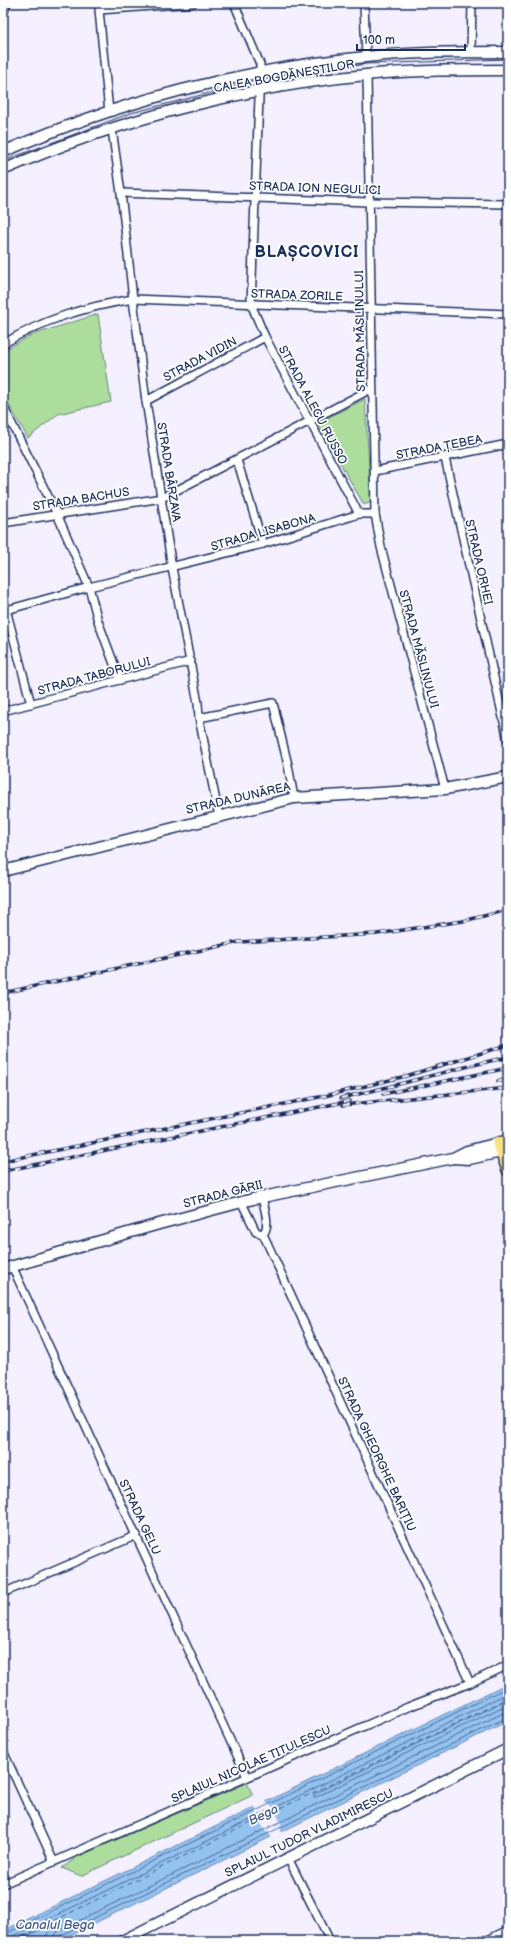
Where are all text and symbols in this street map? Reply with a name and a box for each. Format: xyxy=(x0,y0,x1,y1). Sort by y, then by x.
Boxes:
scale bar xyxy=(357,26,465,52)
text: 100 m xyxy=(363,33,395,48)
street label: CALEA BOGDĂNEȘTILOR xyxy=(212,55,356,96)
street label: STRADA ION NEGULICI xyxy=(249,179,381,198)
district label: BLAȘCOVICI xyxy=(255,243,359,262)
street label: STRADA MĂSLINULUI xyxy=(350,270,369,392)
street label: STRADA ZORILE xyxy=(251,286,343,305)
street label: STRADA VIDIN xyxy=(161,334,240,385)
street label: STRADA ALECU RUSSO xyxy=(275,343,350,467)
street label: STRADA BÂRZAVA xyxy=(153,421,186,524)
street label: STRADA ȚEBEA xyxy=(395,432,484,463)
street label: STRADA BACHUS xyxy=(32,484,130,515)
street label: STRADA LISABONA xyxy=(209,510,318,555)
street label: STRADA ORHEI xyxy=(461,518,496,607)
street label: STRADA MĂSLINULUI xyxy=(396,588,444,710)
street label: STRADA TABORULUI xyxy=(36,654,152,699)
street label: STRADA DUNĂREA xyxy=(184,777,292,818)
street label: STRADA GĂRII xyxy=(181,1175,265,1212)
street label: STRADA GHEORGHE BARIȚIU xyxy=(334,1375,419,1534)
street label: STRADA GELU xyxy=(115,1477,164,1557)
street label: SPLAIUL NICOLAE TITULESCU xyxy=(169,1722,333,1807)
street label: SPLAIUL TUDOR VLADIMIRESCU xyxy=(222,1786,396,1881)
water label: Bega xyxy=(246,1801,281,1829)
water label: Canalul Bega xyxy=(15,1917,95,1933)

